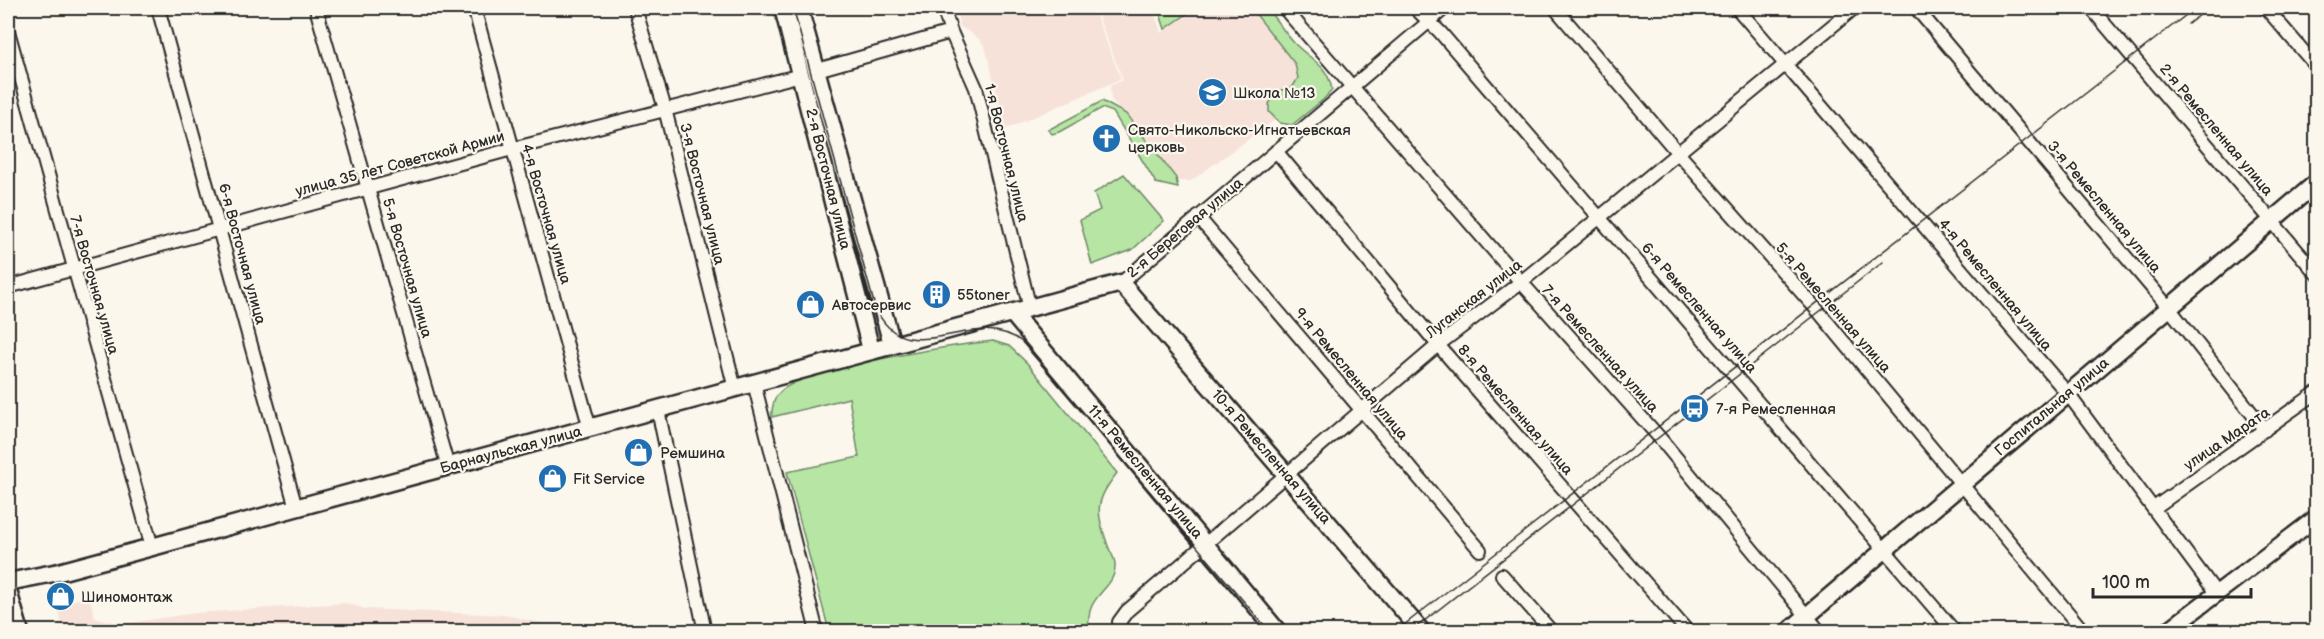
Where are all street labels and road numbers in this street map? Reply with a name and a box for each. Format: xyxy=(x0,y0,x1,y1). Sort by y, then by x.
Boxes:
street label: 2-я Ремесленная улица xyxy=(2155,60,2277,200)
street label: 1-я Восточная улица xyxy=(980,82,1032,224)
street label: 2-я Восточная улица xyxy=(801,106,855,252)
street label: 3-я Восточная улица xyxy=(675,121,729,267)
street label: улица 35 лет Советской Армии xyxy=(293,127,507,201)
street label: 3-я Ремесленная улица xyxy=(2043,137,2165,277)
street label: 4-я Восточная улица xyxy=(517,142,575,287)
street label: 2-я Береговая улица xyxy=(1123,174,1247,282)
street label: 6-я Восточная улица xyxy=(214,181,270,327)
street label: 5-я Восточная улица xyxy=(378,196,436,340)
street label: 7-я Восточная улица xyxy=(65,213,123,357)
street label: 4-я Ремесленная улица xyxy=(1934,215,2056,355)
street label: 6-я Ремесленная улица xyxy=(1637,239,1761,377)
street label: 5-я Ремесленная улица xyxy=(1771,239,1895,377)
street label: Луганская улица xyxy=(1421,255,1526,343)
street label: 7-я Ремесленная улица xyxy=(1538,281,1662,417)
street label: 9-я Ремесленная улица xyxy=(1290,304,1412,444)
street label: 8-я Ремесленная улица xyxy=(1453,341,1577,479)
street label: Госпитальная улица xyxy=(1991,354,2113,460)
street label: 10-я Ремесленная улица xyxy=(1207,386,1335,528)
street label: 11-я Ремесленная улица xyxy=(1083,401,1207,543)
street label: улица Марата xyxy=(2180,403,2274,475)
street label: Барнаульская улица xyxy=(438,422,584,478)

